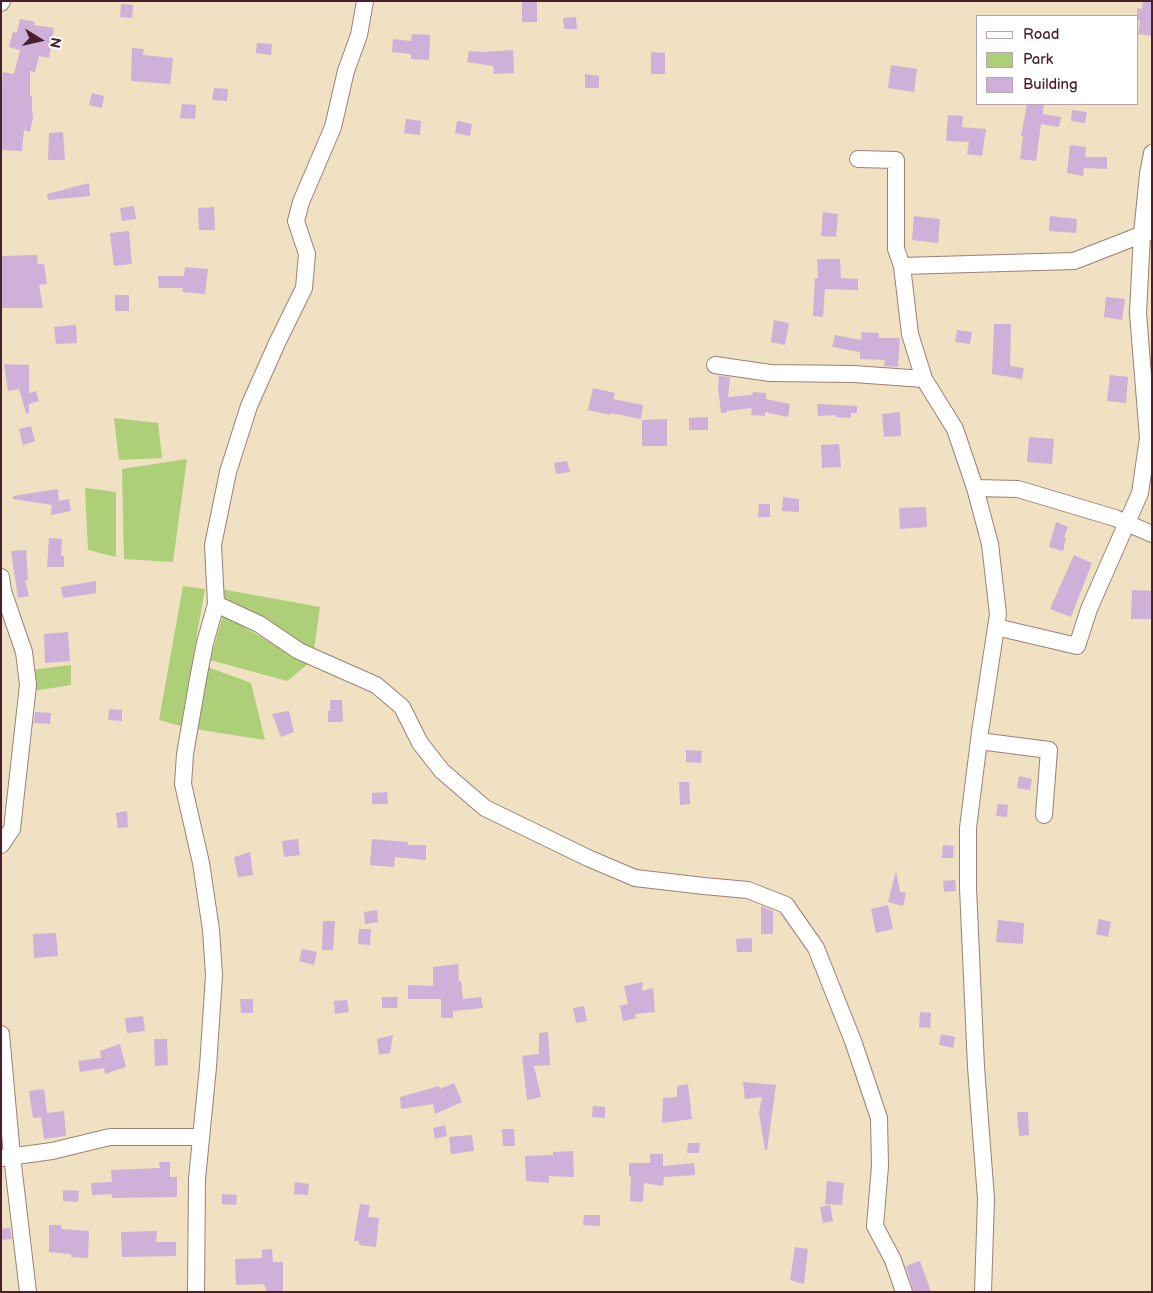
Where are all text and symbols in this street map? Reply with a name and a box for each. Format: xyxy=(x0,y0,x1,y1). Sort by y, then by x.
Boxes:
north arrow xyxy=(15,15,65,65)
legend xyxy=(976,15,1138,105)
text: Road xyxy=(1023,25,1059,44)
text: N xyxy=(46,36,65,49)
text: Park xyxy=(1023,50,1053,69)
text: Building xyxy=(1023,75,1078,94)

